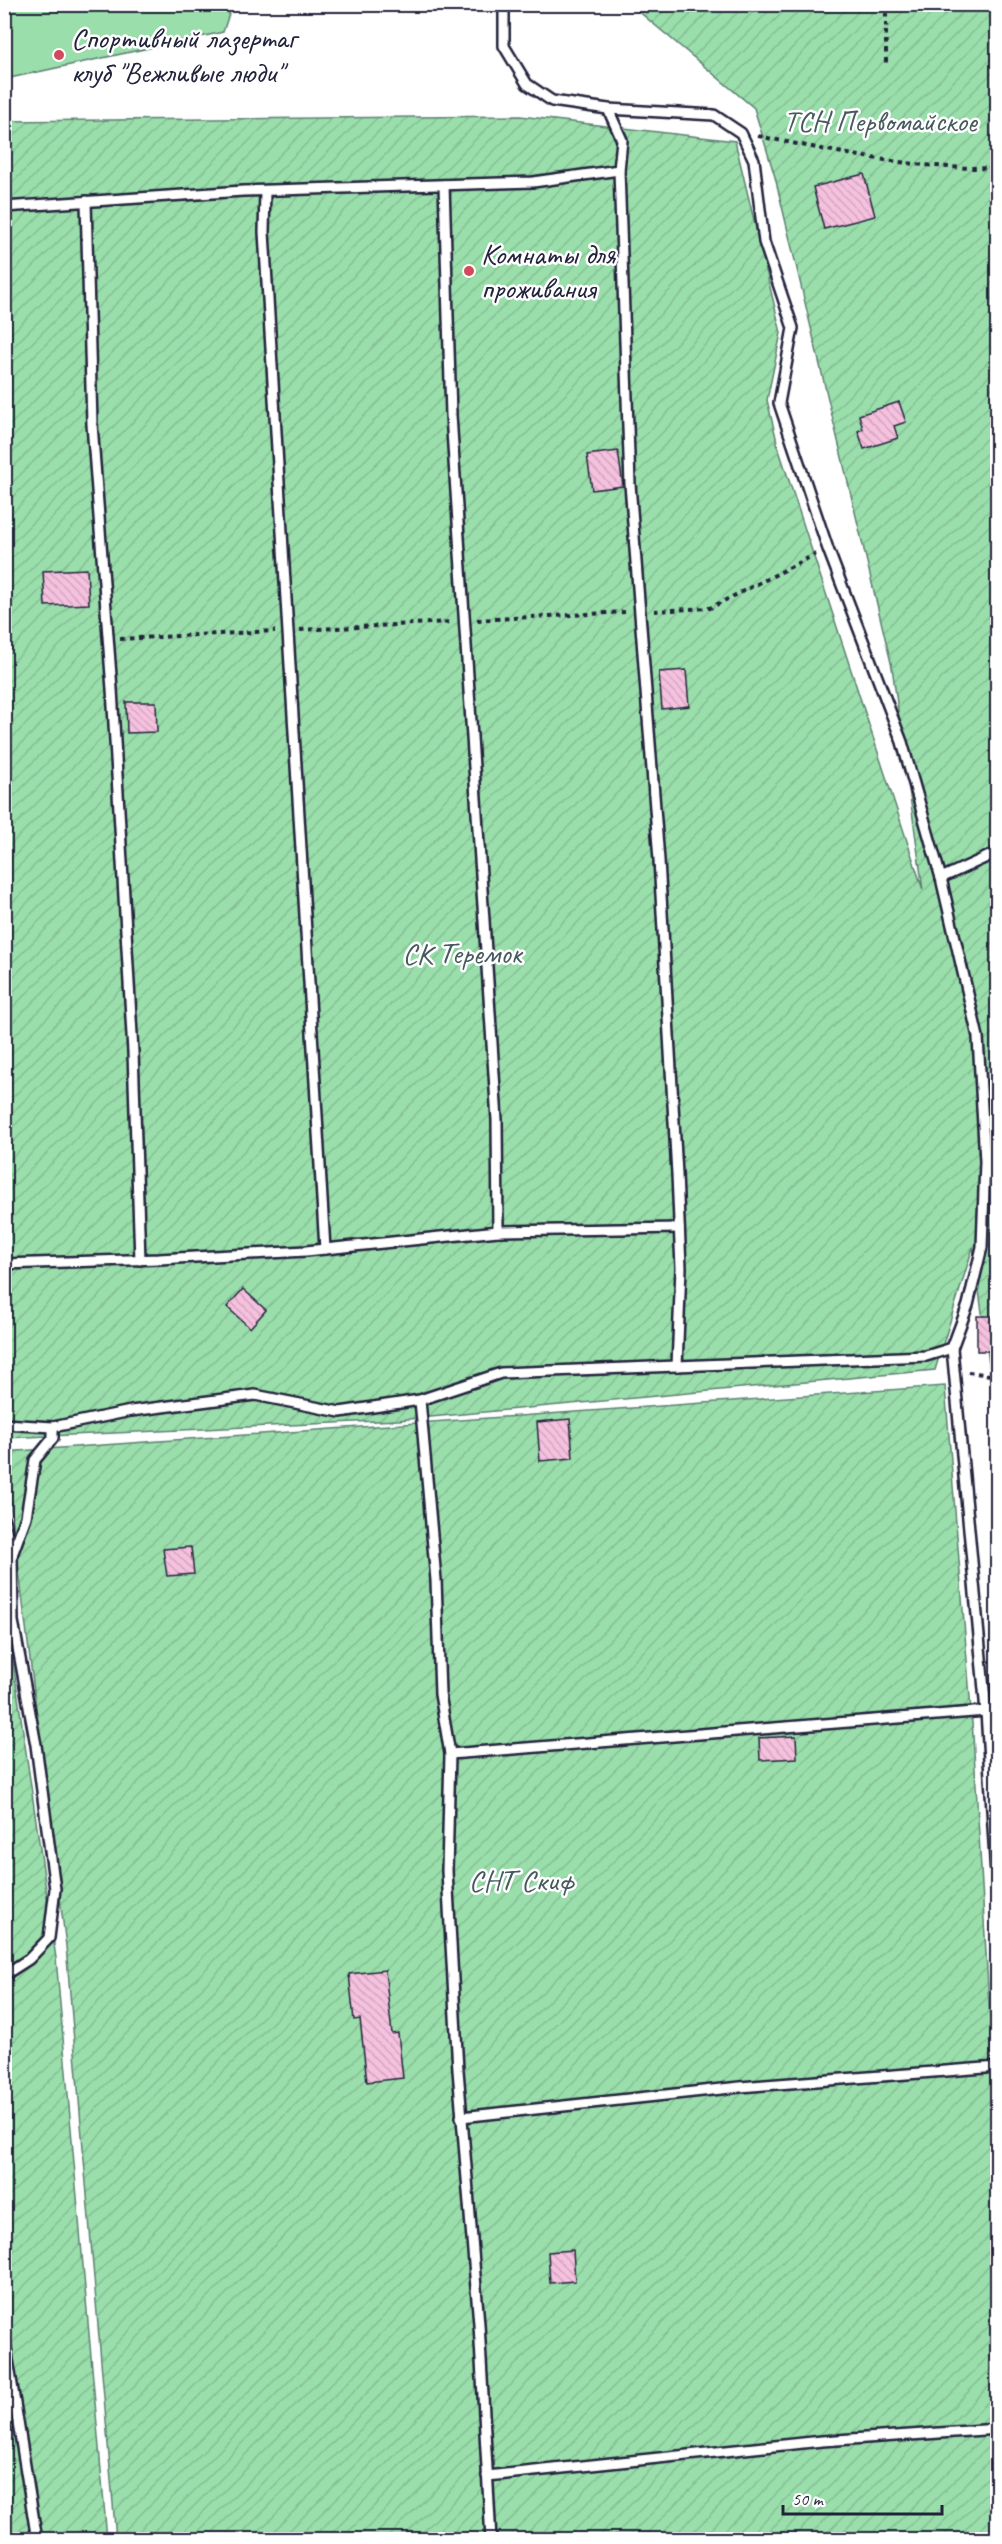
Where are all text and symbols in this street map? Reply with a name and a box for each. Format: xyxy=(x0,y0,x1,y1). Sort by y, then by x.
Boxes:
place label: Спортивный лазертаг клуб "Вежливые люди" xyxy=(71,19,300,91)
marker: Спортивный лазертаг клуб "Вежливые люди" xyxy=(52,48,66,62)
park label: ТСН Первомайское xyxy=(783,102,979,140)
place label: Комнаты для проживания xyxy=(481,235,616,307)
marker: Комнаты для проживания xyxy=(462,264,476,278)
park label: СК Теремок xyxy=(402,934,524,972)
park label: СНТ Скиф xyxy=(469,1861,576,1899)
scale bar xyxy=(783,2478,942,2516)
text: 50 m xyxy=(792,2488,825,2510)

